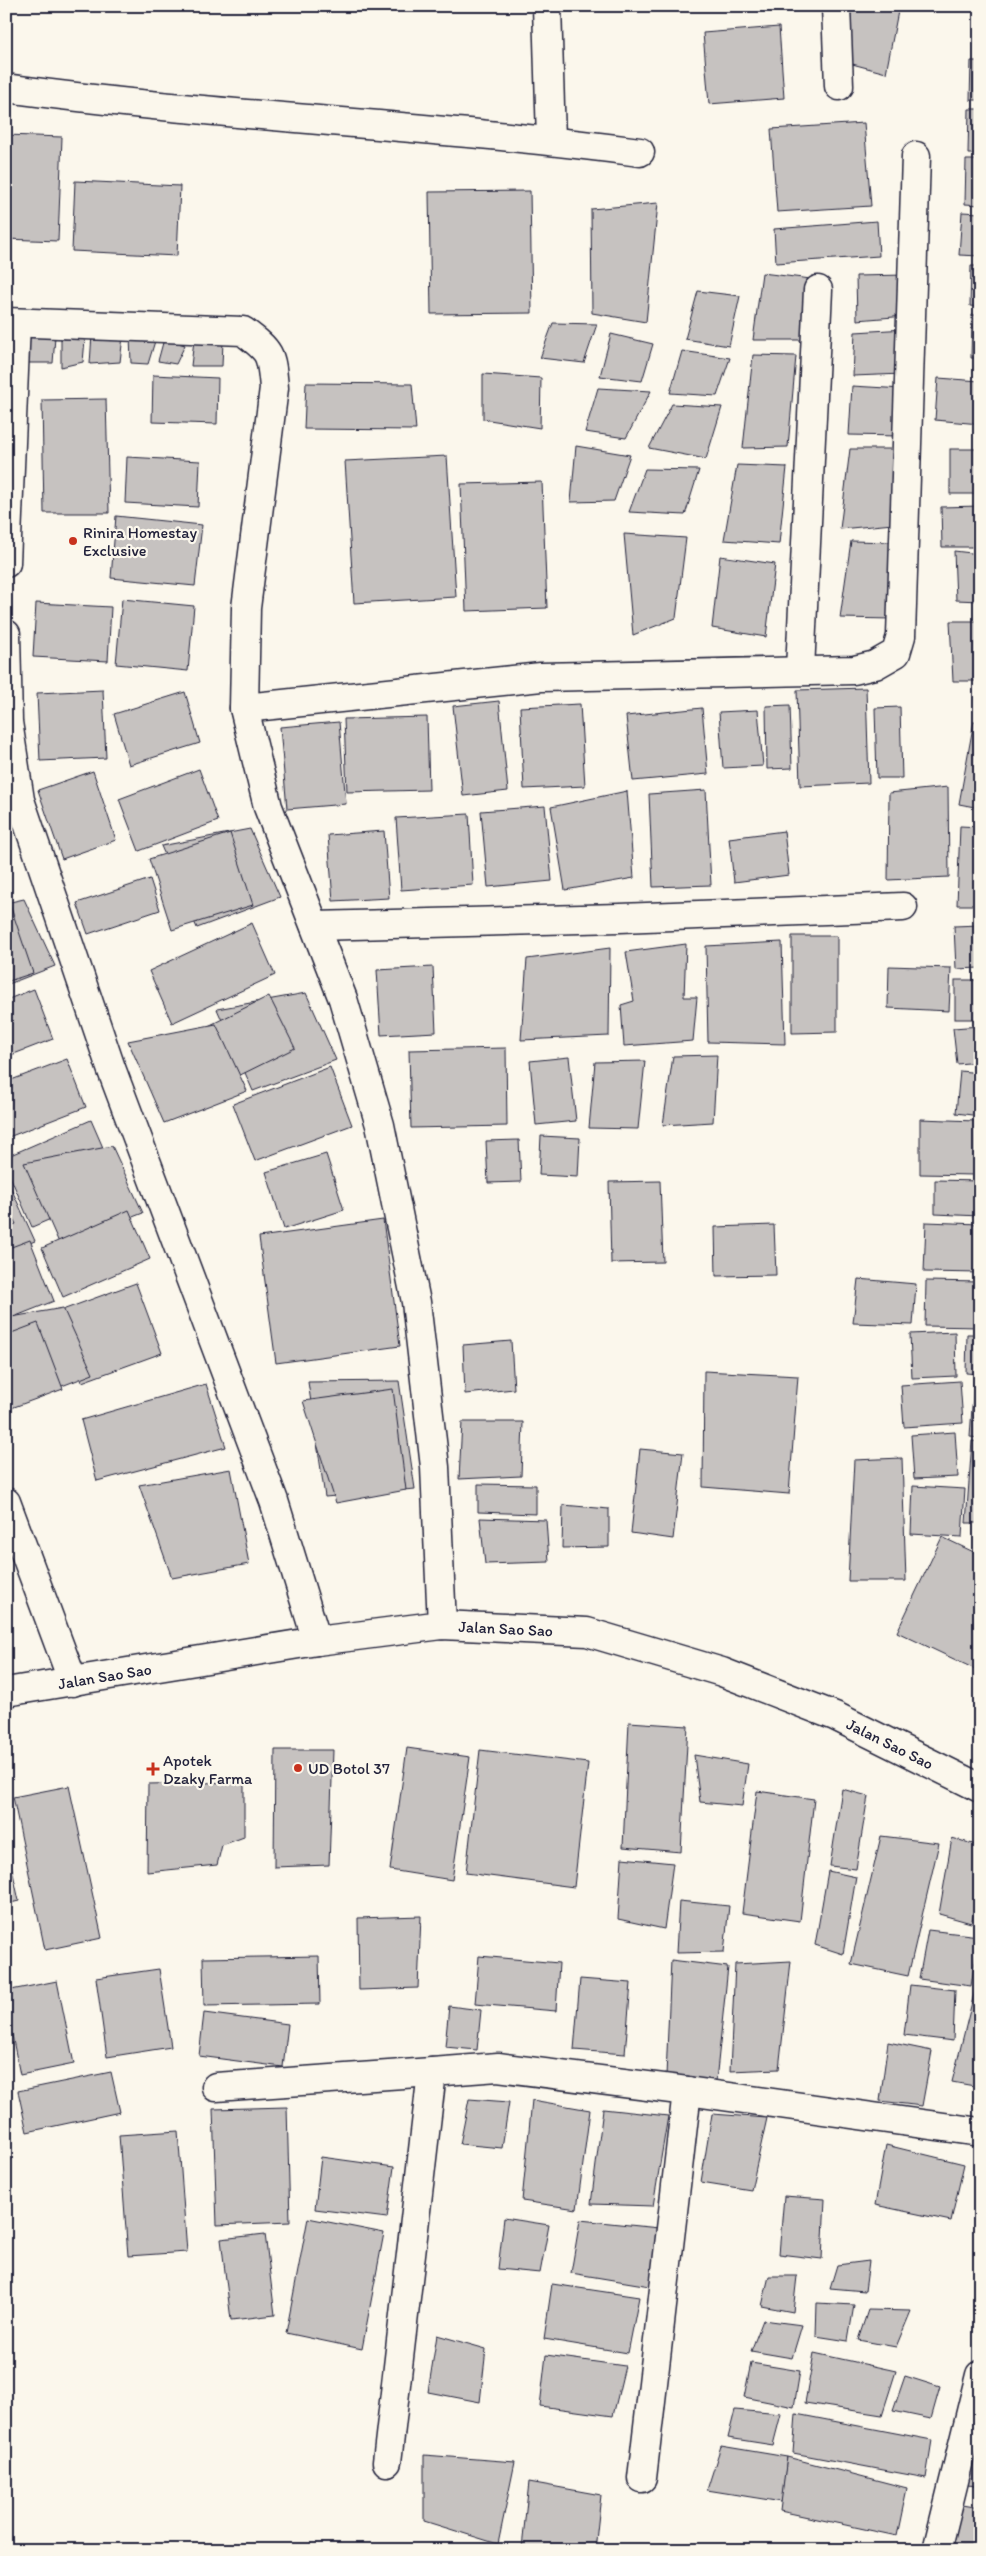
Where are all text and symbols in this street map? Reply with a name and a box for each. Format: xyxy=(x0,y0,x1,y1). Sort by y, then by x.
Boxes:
place label: Rinira Homestay Exclusive xyxy=(83,523,198,560)
marker: Rinira Homestay Exclusive xyxy=(67,535,79,547)
street label: Jalan Sao Sao xyxy=(458,1616,553,1640)
street label: Jalan Sao Sao xyxy=(57,1659,153,1693)
street label: Jalan Sao Sao xyxy=(844,1714,937,1773)
place label: Apotek Dzaky Farma xyxy=(163,1751,253,1788)
place label: UD Botol 37 xyxy=(308,1759,390,1778)
marker: UD Botol 37 xyxy=(292,1762,304,1774)
marker: Apotek Dzaky Farma xyxy=(147,1763,159,1775)

